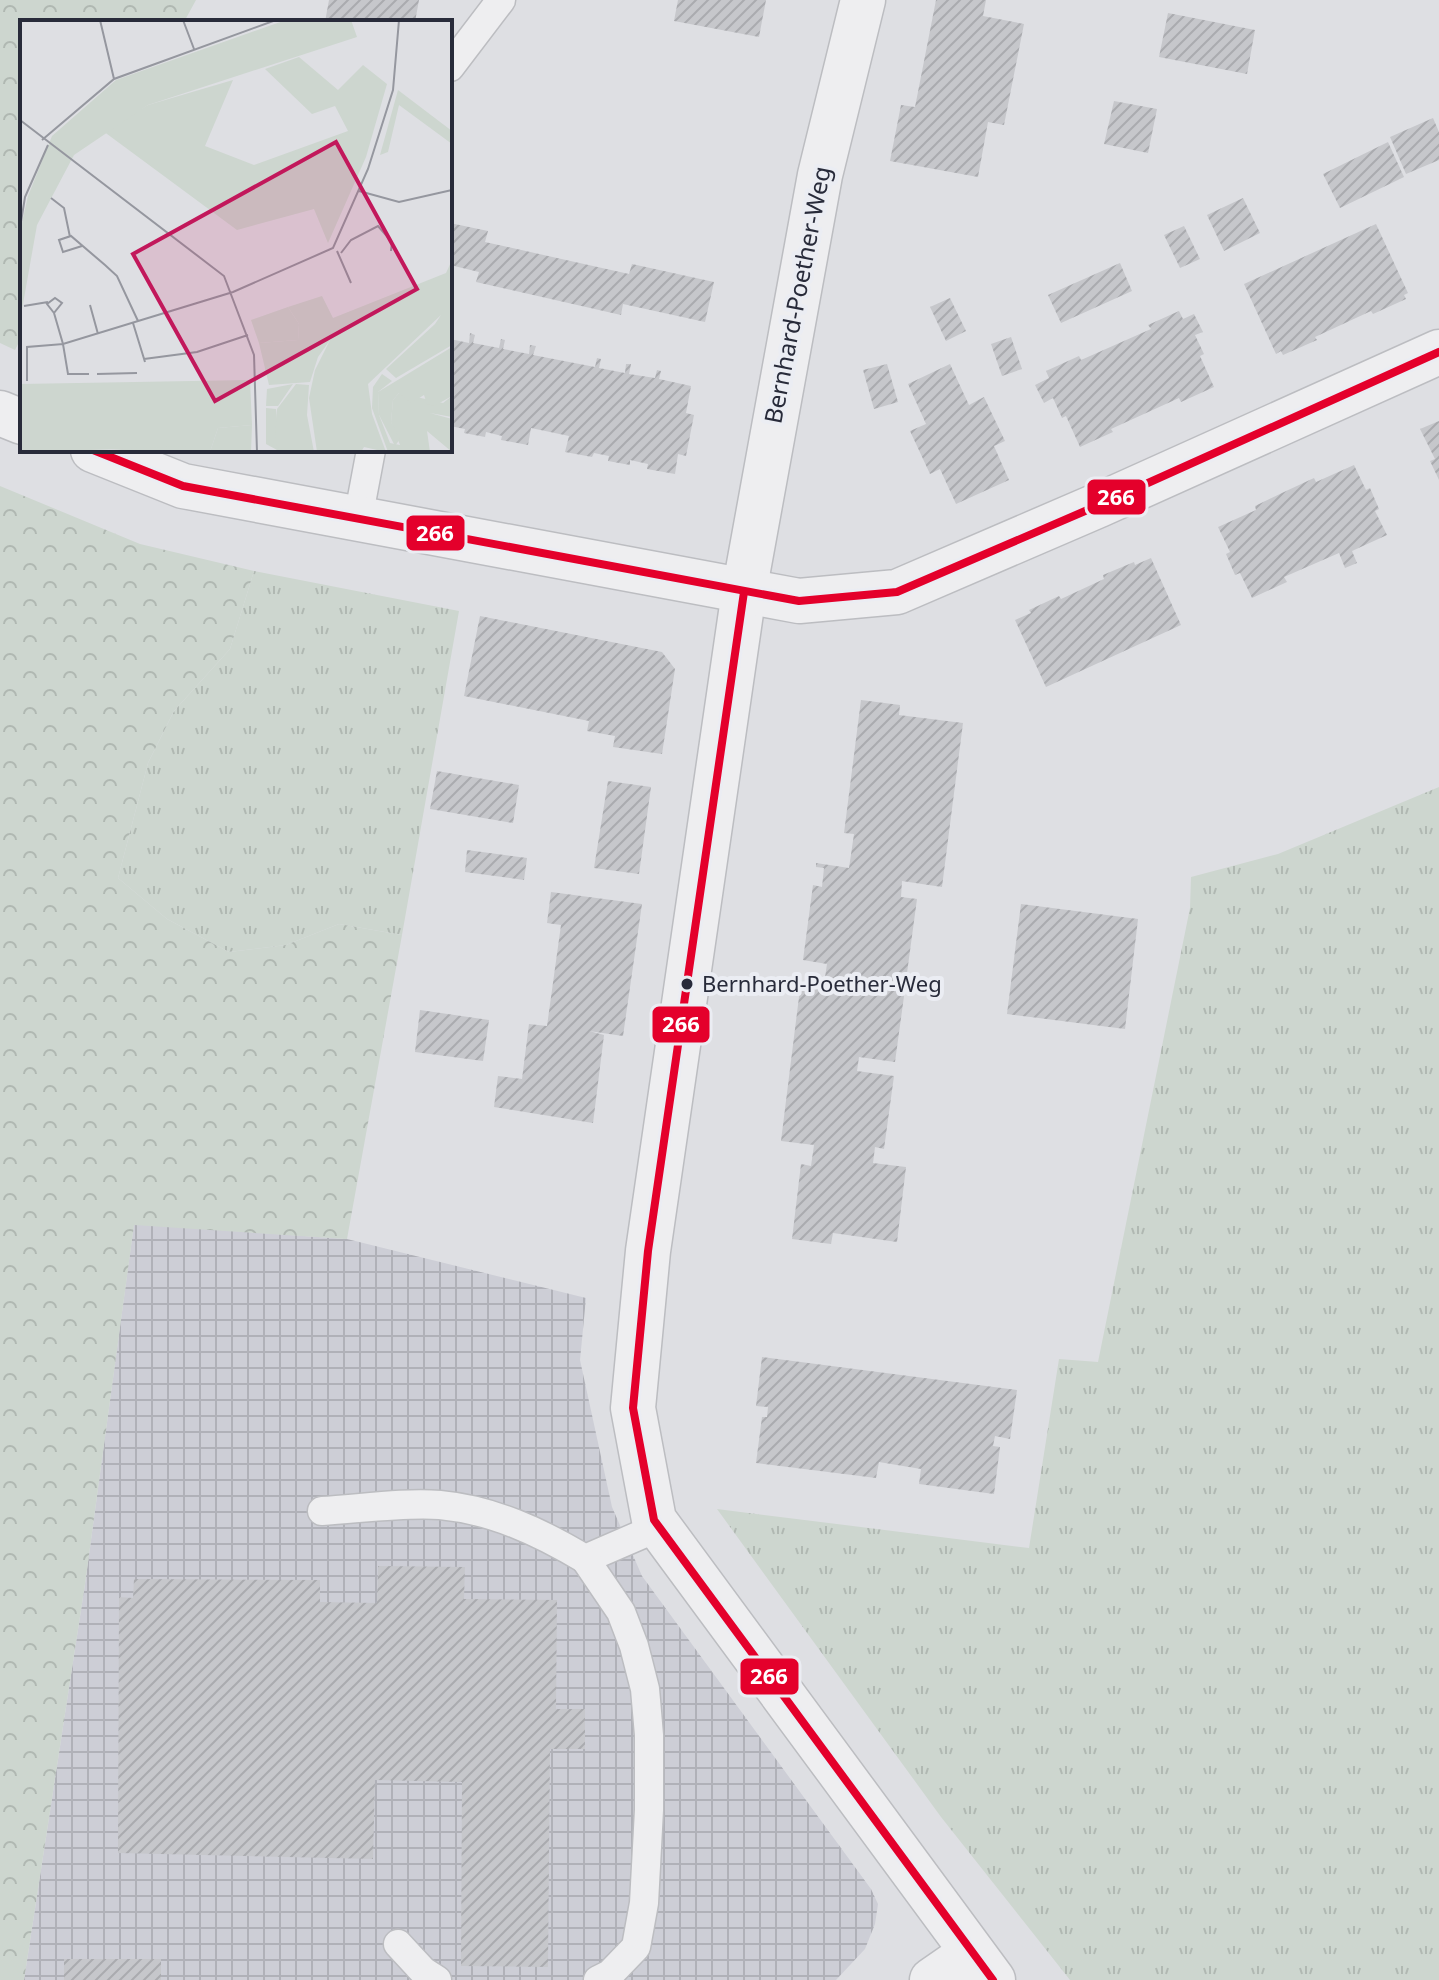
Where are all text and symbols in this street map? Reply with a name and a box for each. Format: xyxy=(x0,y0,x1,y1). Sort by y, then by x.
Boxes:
inset map xyxy=(20,20,452,452)
street label: Bernhard-Poether-Weg xyxy=(755,163,838,426)
line badge: 266 xyxy=(1086,478,1147,516)
text: 266 xyxy=(1097,481,1135,511)
line badge: 266 xyxy=(405,514,466,552)
text: 266 xyxy=(416,517,454,547)
place label: Bernhard-Poether-Weg xyxy=(702,968,942,998)
marker: Bernhard-Poether-Weg xyxy=(679,976,695,992)
line badge: 266 xyxy=(651,1005,711,1044)
text: 266 xyxy=(662,1008,700,1038)
line badge: 266 xyxy=(739,1657,800,1696)
text: 266 xyxy=(750,1660,788,1690)

